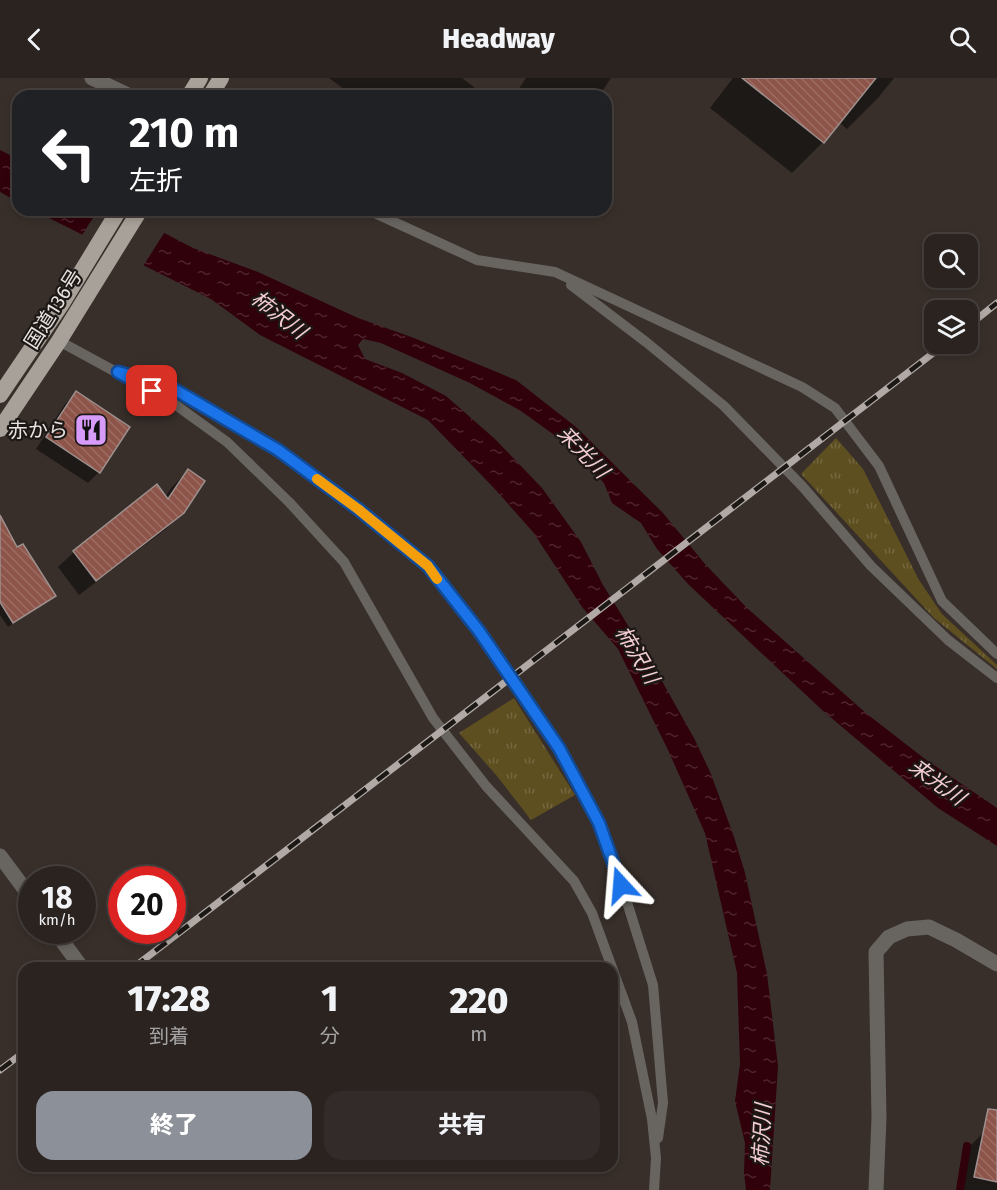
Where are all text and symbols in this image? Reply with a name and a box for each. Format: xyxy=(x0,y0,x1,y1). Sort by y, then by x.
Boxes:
icon: back xyxy=(18,23,51,56)
text: Headway xyxy=(442,23,555,55)
icon: search xyxy=(946,23,979,56)
text: 210 m xyxy=(129,108,239,158)
icon: left xyxy=(30,114,108,192)
text: 左折 xyxy=(129,165,183,197)
map controls xyxy=(924,234,978,354)
button: search xyxy=(924,234,978,288)
street label: 国道136号 xyxy=(19,265,87,353)
water label: 柿沢川 xyxy=(246,285,313,346)
button: layers xyxy=(924,300,978,354)
pin xyxy=(126,365,177,416)
icon: arrive xyxy=(135,374,168,407)
restaurant icon: 赤から xyxy=(73,412,109,448)
place label: 赤から xyxy=(8,418,68,442)
water label: 来光川 xyxy=(552,420,616,485)
water label: 柿沢川 xyxy=(610,621,665,690)
water label: 来光川 xyxy=(904,753,972,812)
position arrow xyxy=(589,853,653,917)
speed limit sign: 20 xyxy=(108,866,186,944)
text: 18 xyxy=(41,880,73,916)
text: km/h xyxy=(38,911,76,929)
text: 17:28 xyxy=(128,977,210,1021)
text: 1 xyxy=(321,977,338,1021)
text: 220 xyxy=(449,979,508,1023)
text: m xyxy=(470,1022,487,1046)
text: 到着 xyxy=(149,1024,189,1048)
text: 分 xyxy=(320,1024,340,1048)
button: 終了 xyxy=(36,1091,312,1160)
button: 共有 xyxy=(324,1091,600,1160)
water label: 柿沢川 xyxy=(747,1101,777,1167)

